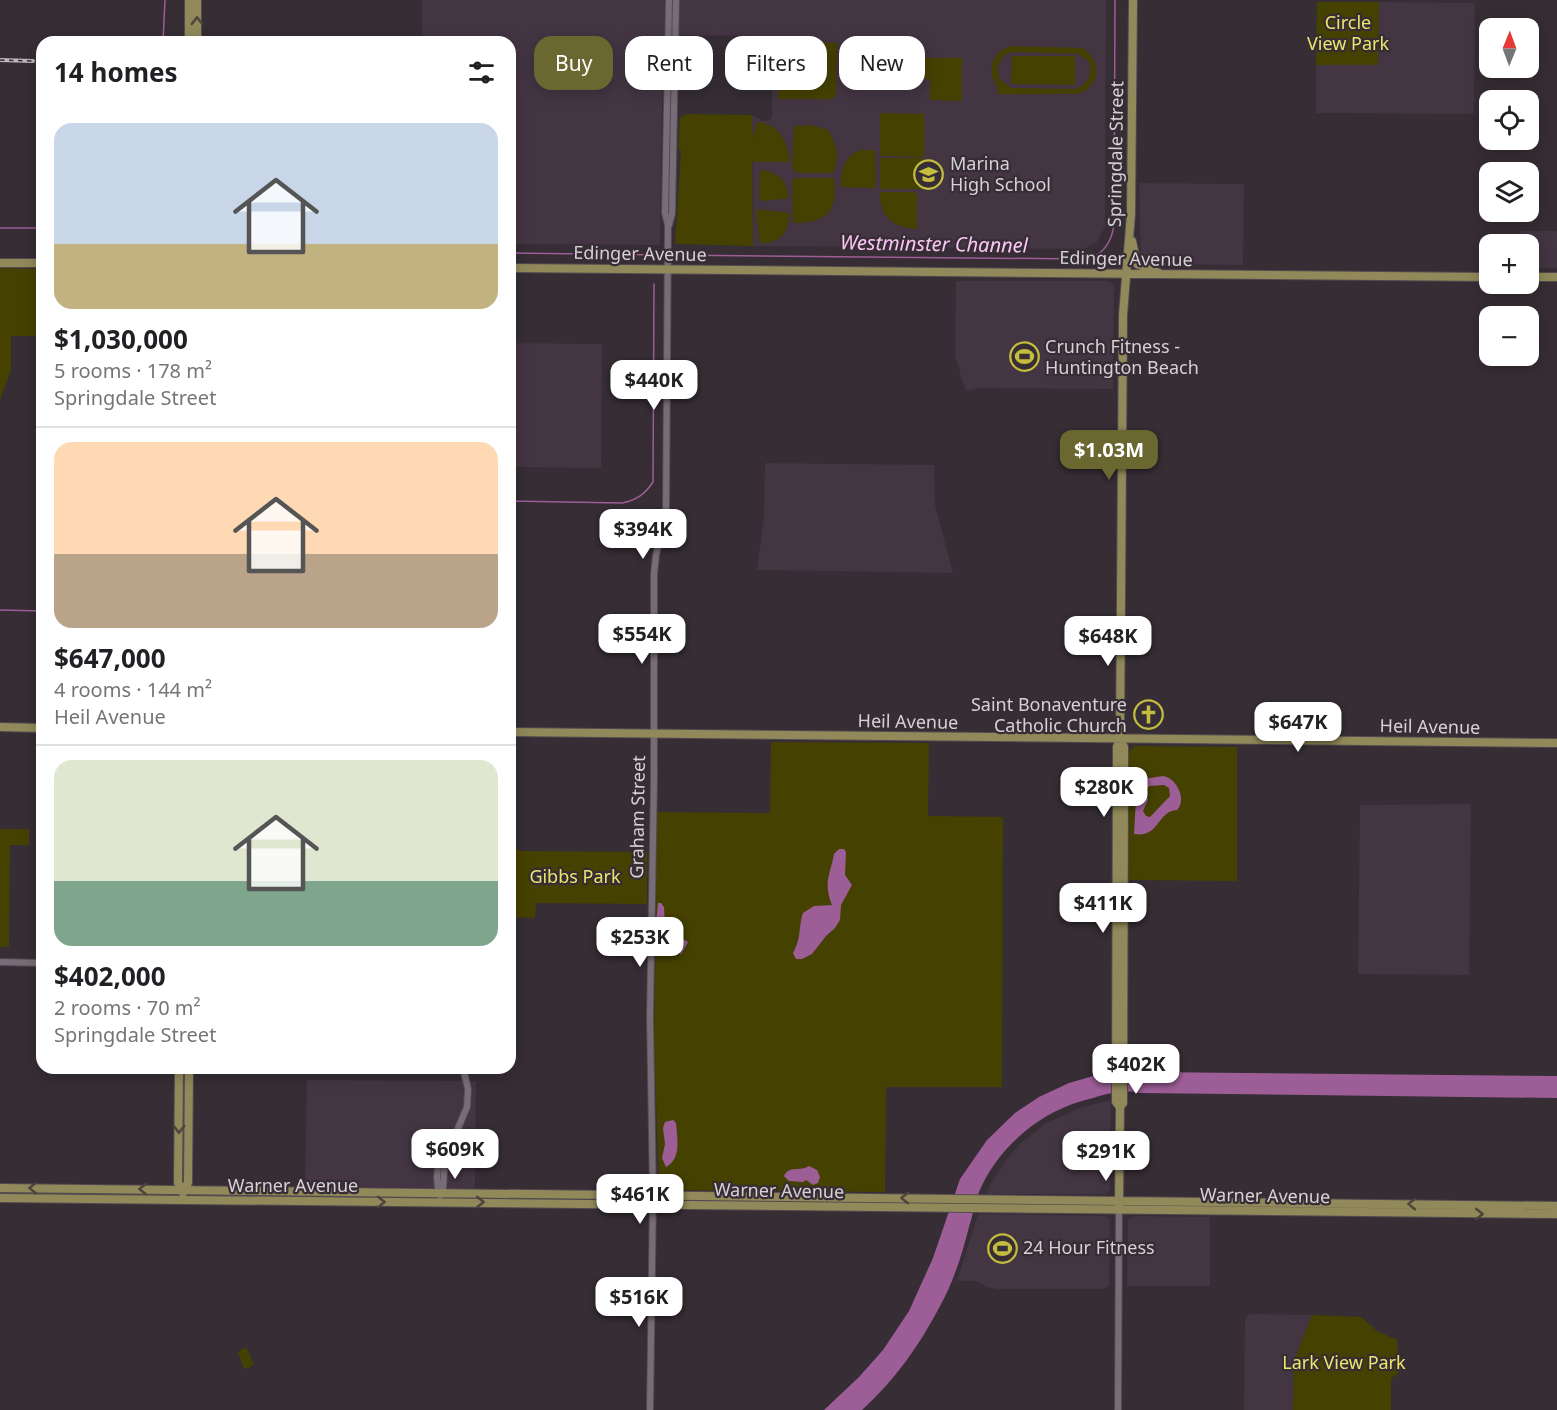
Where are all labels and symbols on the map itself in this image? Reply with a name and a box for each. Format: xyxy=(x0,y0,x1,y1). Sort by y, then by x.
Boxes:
park label: Circle View Park xyxy=(1307,10,1389,55)
one-way arrow xyxy=(191,16,203,25)
north arrow xyxy=(1479,18,1539,78)
street label: Springdale Street xyxy=(1102,80,1128,227)
place label: Marina High School xyxy=(950,151,1051,196)
school or university icon: Marina High School xyxy=(913,158,945,190)
water label: Westminster Channel xyxy=(840,228,1029,259)
street label: Edinger Avenue xyxy=(573,240,707,266)
street label: Edinger Avenue xyxy=(1059,245,1193,271)
place label: Crunch Fitness - Huntington Beach xyxy=(1045,334,1199,379)
sports icon: Crunch Fitness - Huntington Beach xyxy=(1008,341,1040,373)
pin: $440K xyxy=(612,360,696,411)
pin: $1.03M xyxy=(1060,430,1158,481)
pin: $394K xyxy=(601,509,685,560)
pin: $554K xyxy=(600,614,684,665)
pin: $648K xyxy=(1066,616,1150,667)
place label: Saint Bonaventure Catholic Church xyxy=(971,692,1127,737)
church icon: Saint Bonaventure Catholic Church xyxy=(1132,699,1164,731)
pin: $647K xyxy=(1256,702,1340,753)
street label: Heil Avenue xyxy=(857,708,959,734)
street label: Heil Avenue xyxy=(1379,713,1481,739)
street label: Graham Street xyxy=(624,755,650,879)
pin: $280K xyxy=(1062,767,1146,818)
park label: Gibbs Park xyxy=(529,864,621,888)
pin: $411K xyxy=(1061,883,1145,934)
pin: $253K xyxy=(598,917,682,968)
pin: $402K xyxy=(1094,1044,1178,1095)
one-way arrow xyxy=(173,1124,185,1133)
pin: $609K xyxy=(413,1129,497,1180)
pin: $291K xyxy=(1064,1131,1148,1182)
street label: Warner Avenue xyxy=(228,1173,358,1197)
pin: $461K xyxy=(598,1174,682,1225)
street label: Warner Avenue xyxy=(714,1177,844,1203)
one-way arrow xyxy=(29,1182,38,1194)
street label: Warner Avenue xyxy=(1200,1182,1330,1208)
one-way arrow xyxy=(138,1183,147,1195)
one-way arrow xyxy=(901,1192,910,1205)
one-way arrow xyxy=(376,1195,385,1208)
one-way arrow xyxy=(475,1196,484,1208)
one-way arrow xyxy=(1407,1198,1416,1210)
one-way arrow xyxy=(1474,1208,1483,1220)
sports icon: 24 Hour Fitness xyxy=(986,1232,1018,1264)
place label: 24 Hour Fitness xyxy=(1023,1235,1155,1259)
pin: $516K xyxy=(597,1277,681,1328)
park label: Lark View Park xyxy=(1282,1350,1406,1374)

